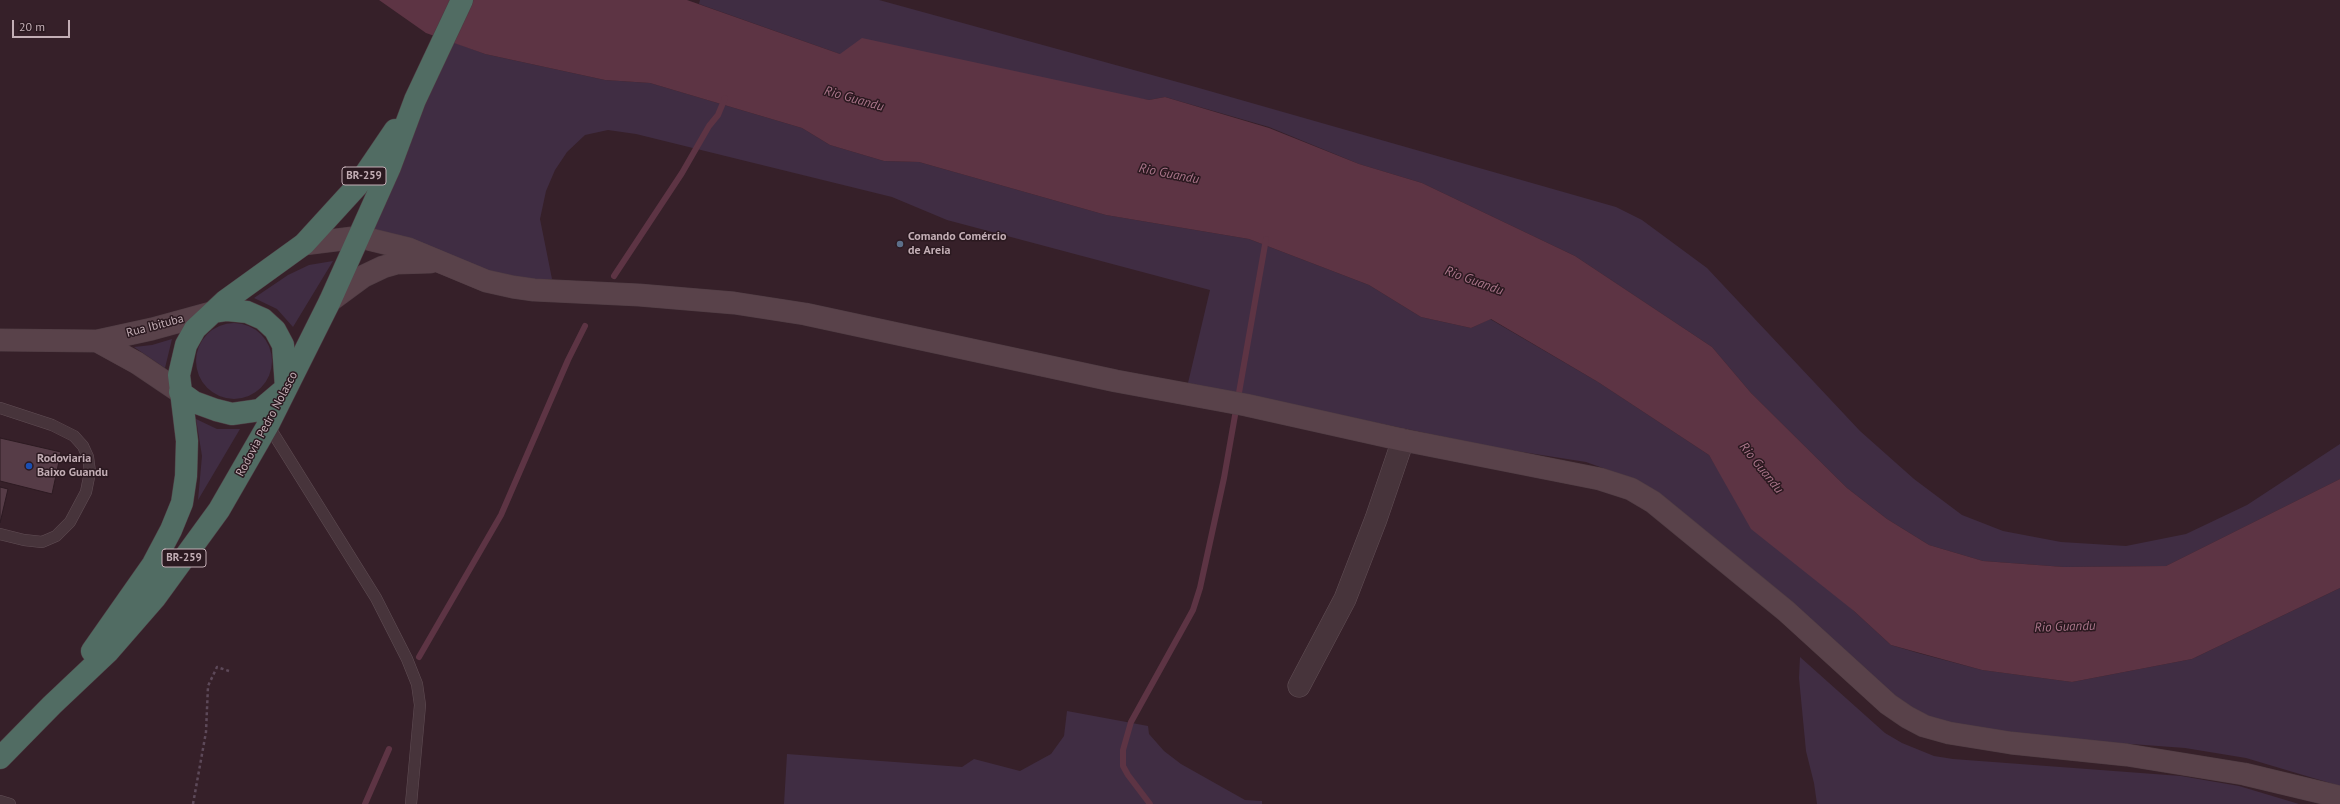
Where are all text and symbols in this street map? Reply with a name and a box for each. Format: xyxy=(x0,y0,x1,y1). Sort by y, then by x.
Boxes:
scale bar xyxy=(14,12,72,38)
text: 20 m xyxy=(19,19,45,34)
water label: Rio Guandu xyxy=(822,83,886,115)
water label: Rio Guandu xyxy=(1138,161,1200,187)
road number: BR-259 xyxy=(342,167,386,185)
place label: Comando Comércio de Areia xyxy=(908,230,1006,258)
marker: Comando Comércio de Areia xyxy=(895,239,905,249)
water label: Rio Guandu xyxy=(1443,263,1505,299)
street label: Rua Ibituba xyxy=(125,311,185,341)
street label: Rodovia Pedro Nolasco xyxy=(233,369,301,479)
water label: Rio Guandu xyxy=(1736,439,1786,497)
place label: Rodoviaria Baixo Guandu xyxy=(37,452,108,480)
marker: Rodoviaria Baixo Guandu xyxy=(24,461,34,471)
road number: BR-259 xyxy=(162,549,206,567)
water label: Rio Guandu xyxy=(2034,618,2096,636)

